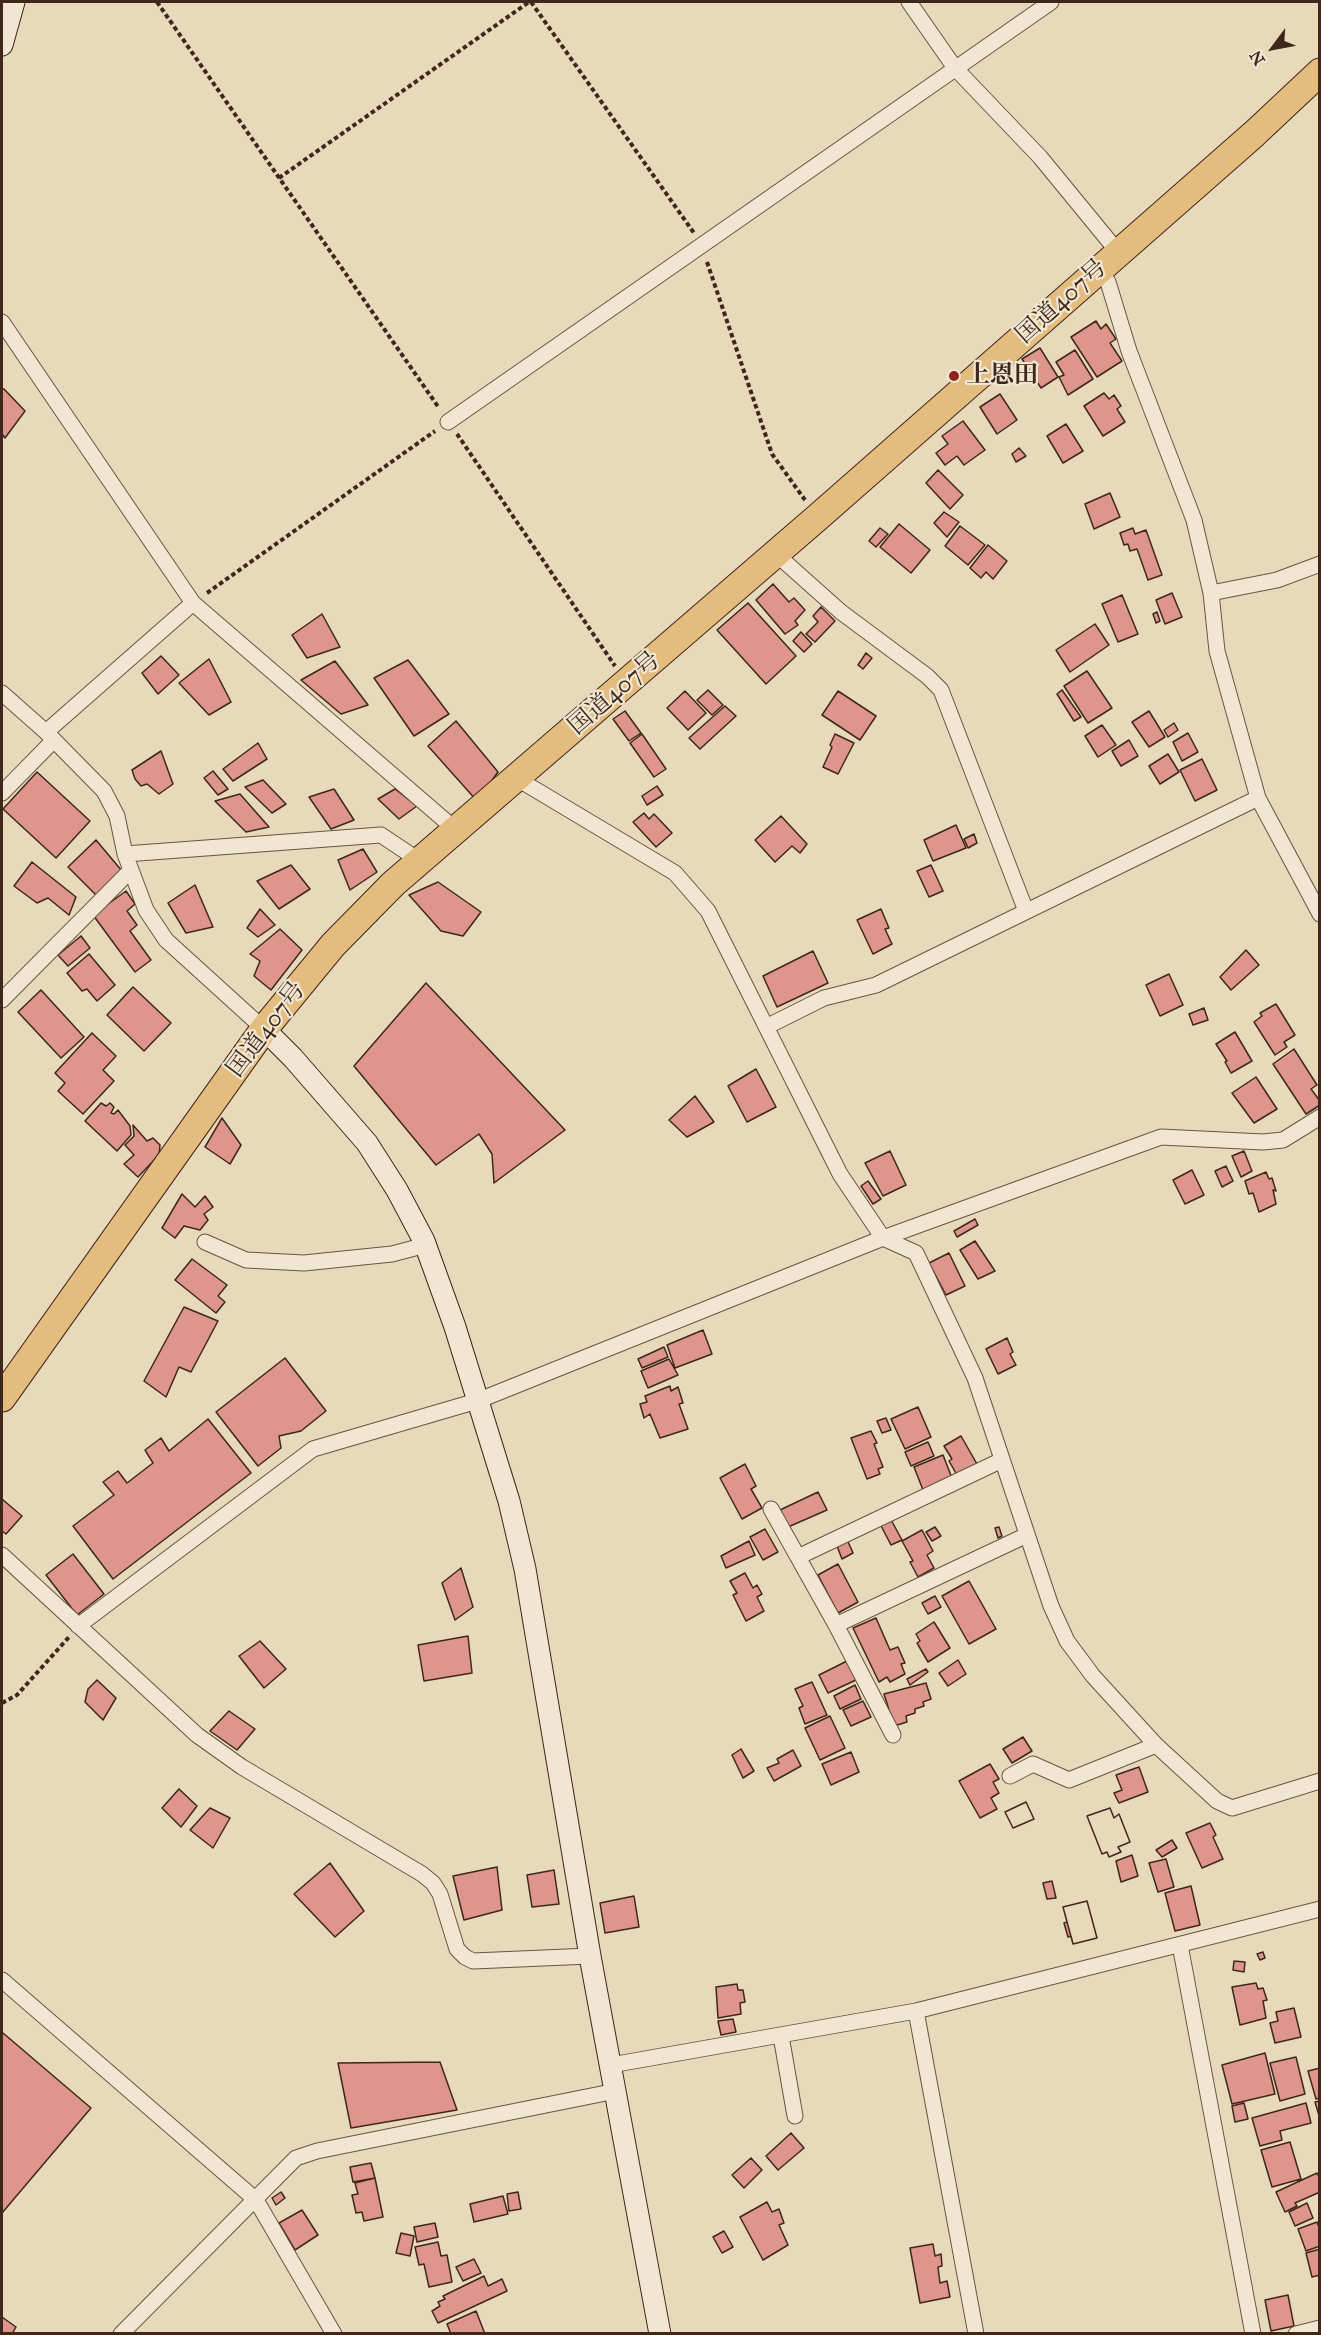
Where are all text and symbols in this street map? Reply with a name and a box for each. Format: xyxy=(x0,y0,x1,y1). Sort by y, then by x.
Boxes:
north arrow xyxy=(1243,18,1303,78)
text: N xyxy=(1246,47,1269,69)
street label: 国道407号 xyxy=(1011,254,1113,350)
place label: 上恩田 xyxy=(966,362,1038,390)
marker: 上恩田 xyxy=(947,369,961,383)
street label: 国道407号 xyxy=(563,646,667,742)
street label: 国道407号 xyxy=(222,977,312,1083)

